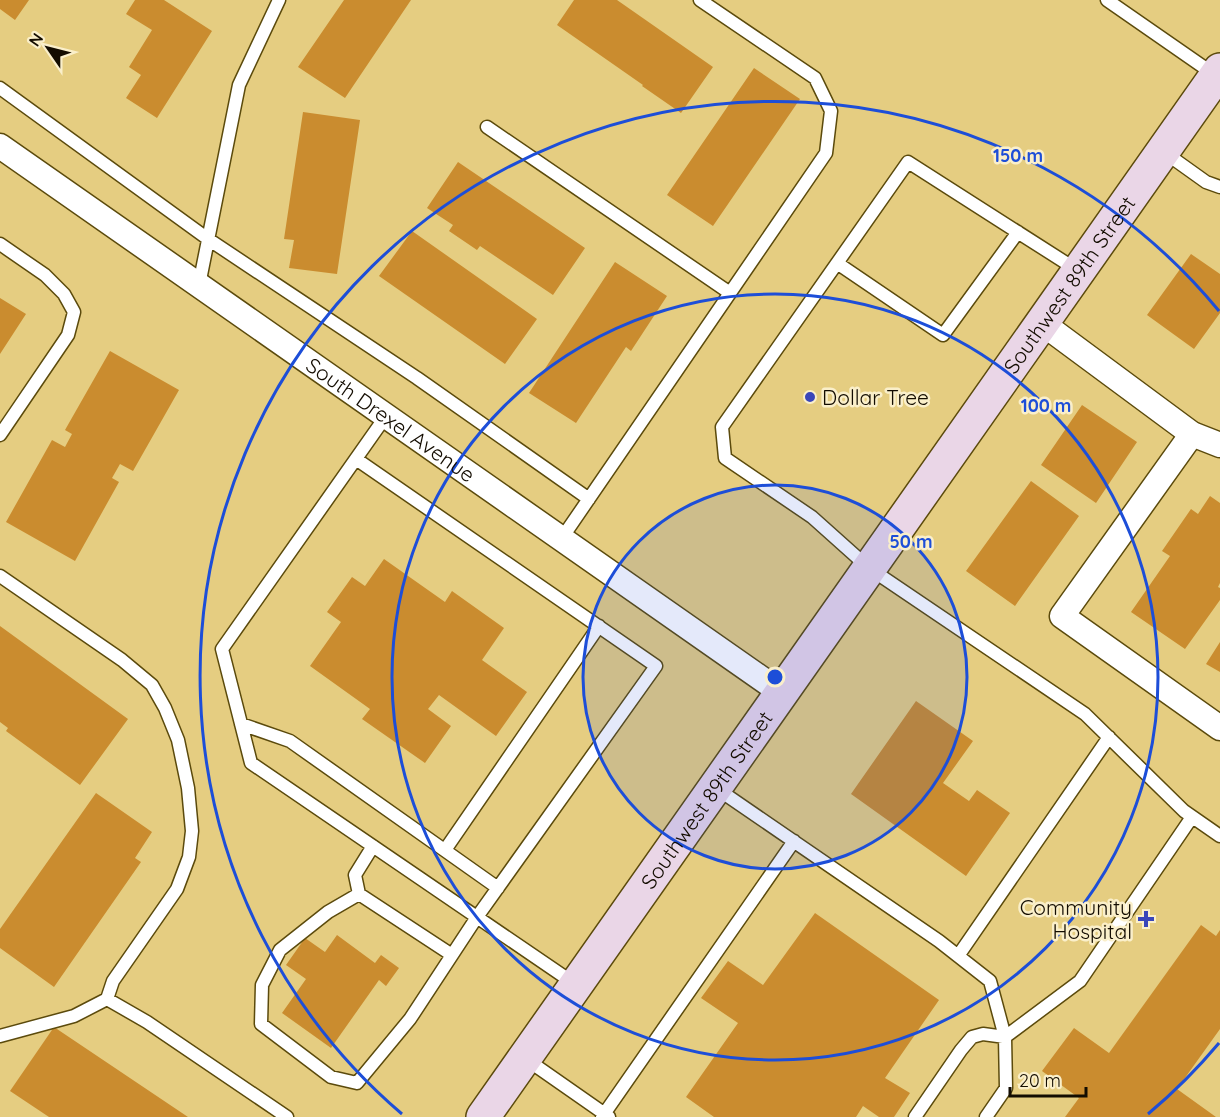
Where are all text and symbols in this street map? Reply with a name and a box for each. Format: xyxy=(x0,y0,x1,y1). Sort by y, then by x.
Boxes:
north arrow xyxy=(18,18,78,78)
text: N xyxy=(24,29,47,50)
text: 150 m xyxy=(993,144,1043,167)
street label: Southwest 89th Street xyxy=(998,191,1140,378)
street label: South Drexel Avenue xyxy=(301,351,480,487)
place label: Dollar Tree xyxy=(822,384,929,410)
marker: Dollar Tree xyxy=(803,390,817,404)
text: 100 m xyxy=(1021,394,1071,417)
text: 50 m xyxy=(889,530,933,553)
centre of rings xyxy=(765,667,785,687)
street label: Southwest 89th Street xyxy=(635,706,778,894)
place label: Community Hospital xyxy=(1020,894,1132,944)
marker: Community Hospital xyxy=(1137,910,1155,928)
scale bar xyxy=(1010,1060,1086,1098)
text: 20 m xyxy=(1019,1069,1061,1092)

